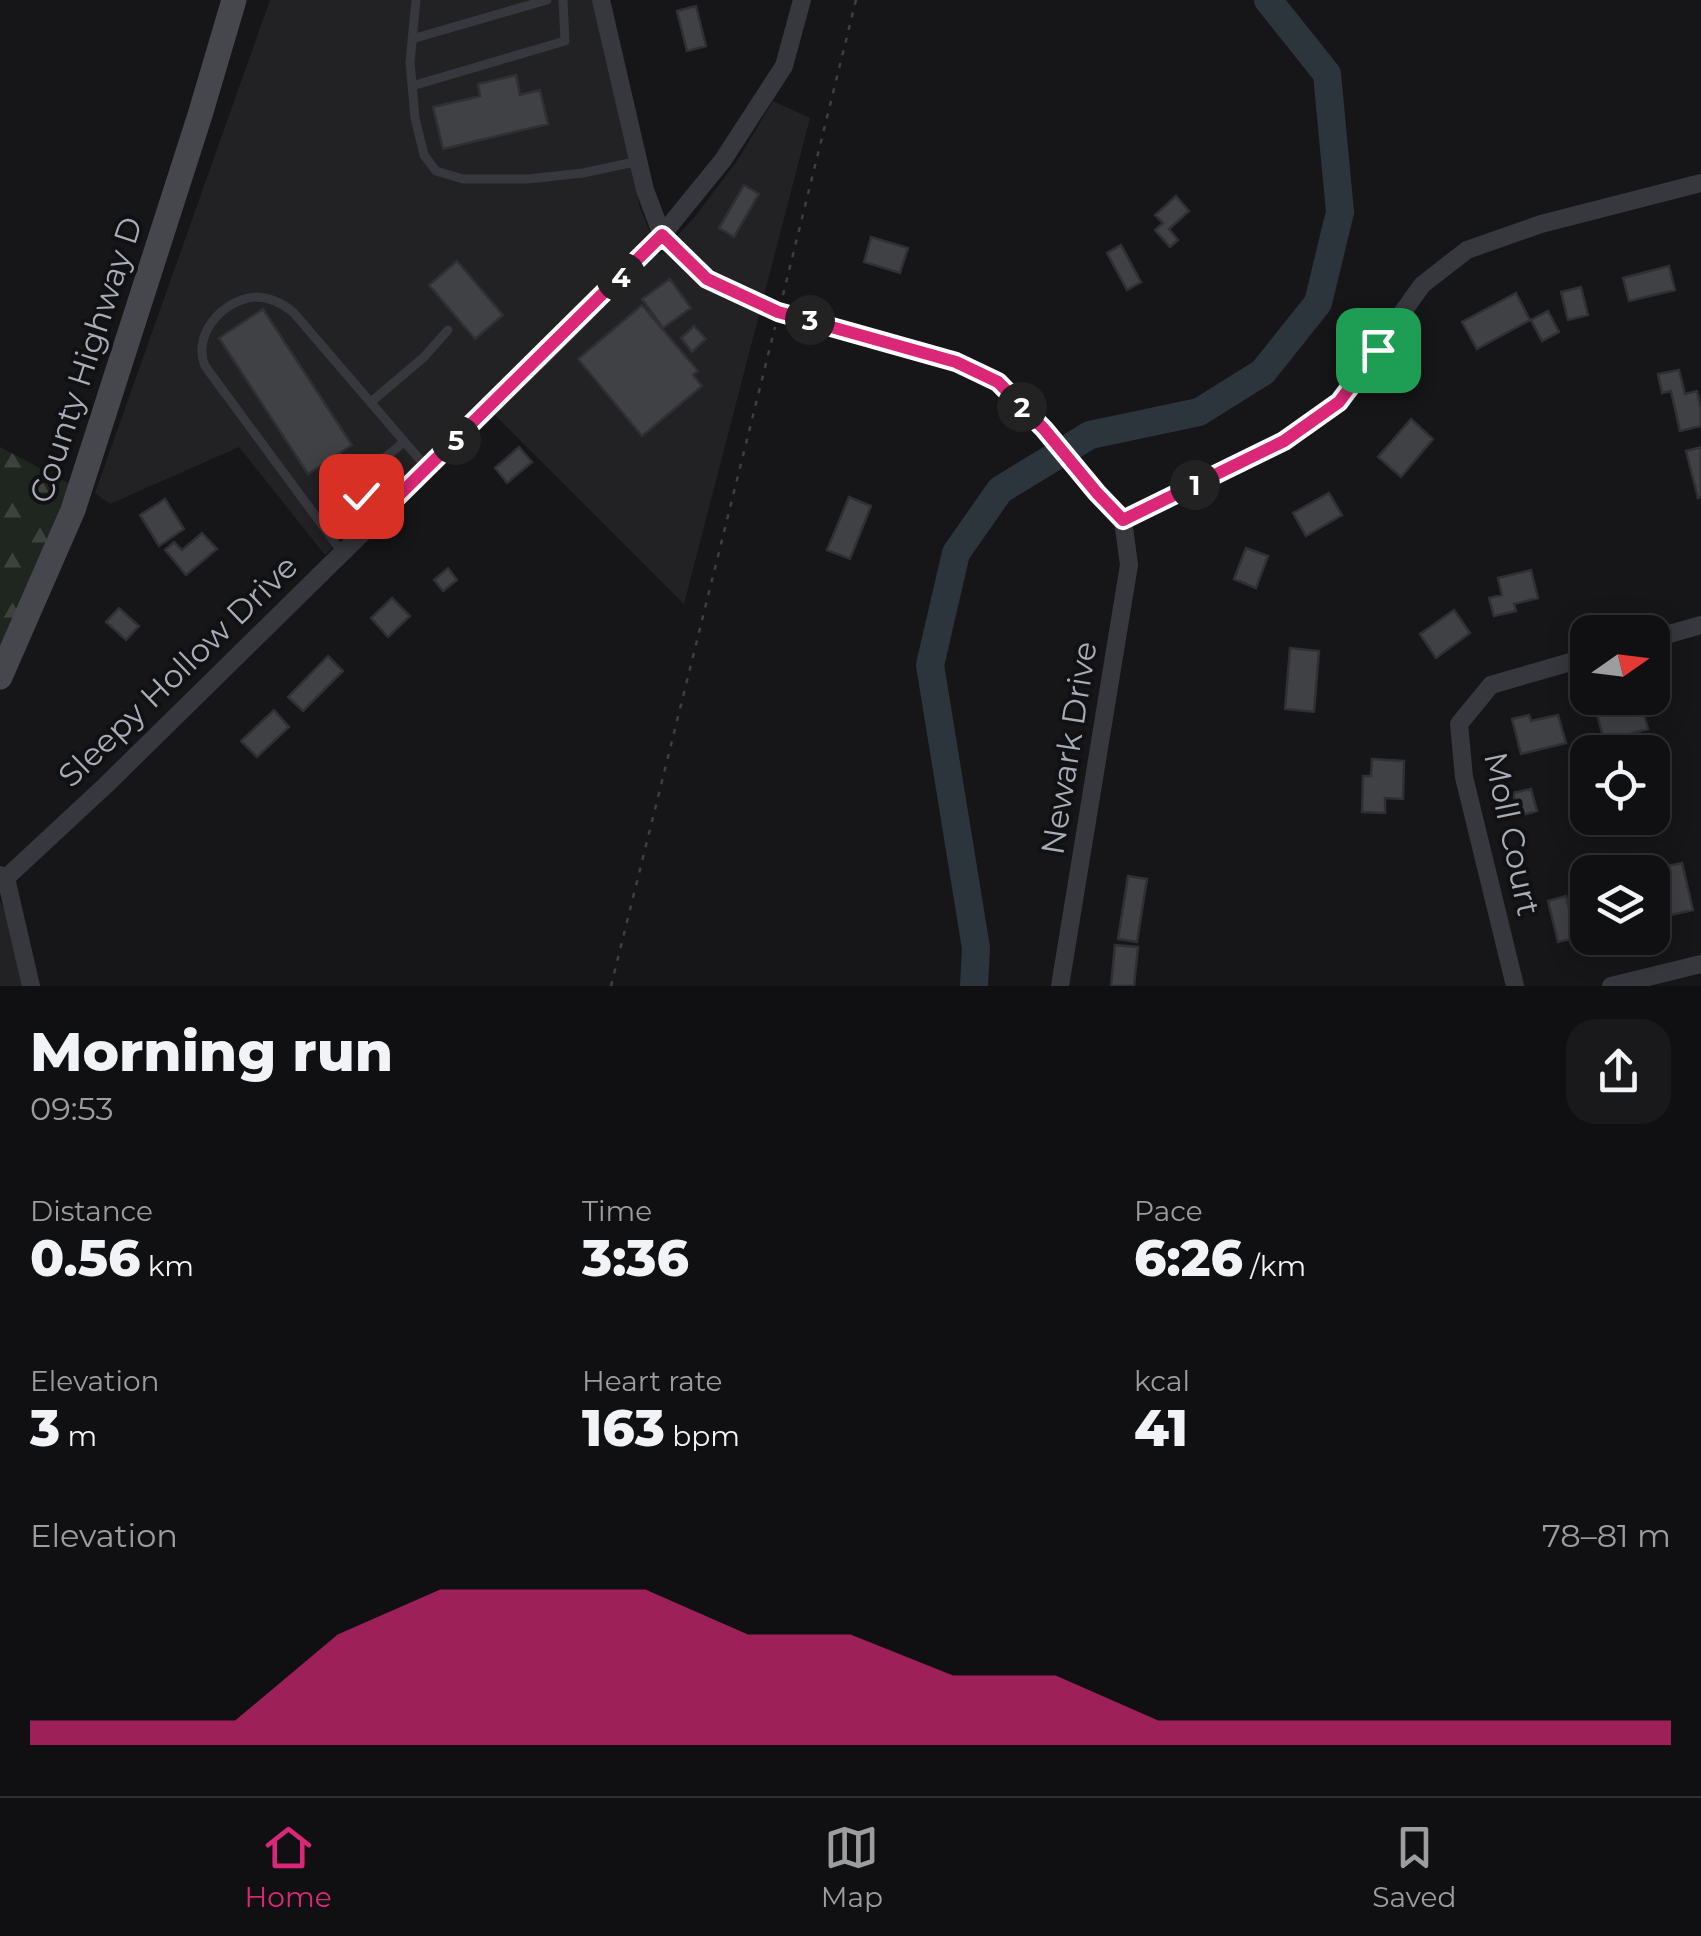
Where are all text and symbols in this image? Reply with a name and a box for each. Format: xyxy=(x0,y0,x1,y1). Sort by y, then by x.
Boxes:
street label: County Highway D xyxy=(21,212,150,508)
pin: 4 xyxy=(596,252,646,302)
text: 4 xyxy=(611,260,631,294)
pin: 3 xyxy=(785,295,835,345)
text: 3 xyxy=(802,303,818,337)
pin xyxy=(1336,308,1421,393)
icon: arrive xyxy=(1351,323,1406,378)
pin: 2 xyxy=(997,382,1047,432)
text: 2 xyxy=(1014,390,1030,424)
pin: 5 xyxy=(431,415,481,465)
text: 5 xyxy=(448,423,464,457)
pin xyxy=(319,454,404,539)
pin: 1 xyxy=(1170,460,1220,510)
text: 1 xyxy=(1190,468,1200,502)
icon: check xyxy=(334,469,389,524)
street label: Sleepy Hollow Drive xyxy=(50,546,305,795)
north arrow xyxy=(1570,615,1670,715)
map controls xyxy=(1570,615,1670,955)
street label: Newark Drive xyxy=(1032,639,1105,857)
button: locate xyxy=(1570,735,1670,835)
street label: Moll Court xyxy=(1476,749,1549,919)
button: layers xyxy=(1570,855,1670,955)
text: Morning run xyxy=(30,1018,393,1085)
button: share xyxy=(1566,1019,1671,1124)
text: 09:53 xyxy=(30,1089,113,1128)
text: Distance xyxy=(30,1194,153,1228)
text: Time xyxy=(582,1194,652,1228)
text: Pace xyxy=(1134,1194,1203,1228)
text: 0.56 xyxy=(30,1228,141,1289)
text: 3:36 xyxy=(582,1228,689,1289)
text: 6:26 xyxy=(1134,1228,1243,1289)
text: km xyxy=(141,1249,194,1283)
text: /km xyxy=(1243,1249,1306,1283)
text: Elevation xyxy=(30,1364,159,1398)
text: Heart rate xyxy=(582,1364,723,1398)
text: kcal xyxy=(1134,1364,1190,1398)
text: 3 xyxy=(30,1398,60,1459)
text: 163 xyxy=(582,1398,665,1459)
text: 41 xyxy=(1134,1398,1188,1459)
text: m xyxy=(60,1419,97,1453)
text: bpm xyxy=(665,1419,740,1453)
text: Elevation xyxy=(30,1516,178,1555)
text: 78–81 m xyxy=(1542,1516,1671,1555)
tab: Home xyxy=(245,1820,332,1914)
tab: Map xyxy=(821,1820,883,1914)
tab: Saved xyxy=(1372,1820,1456,1914)

